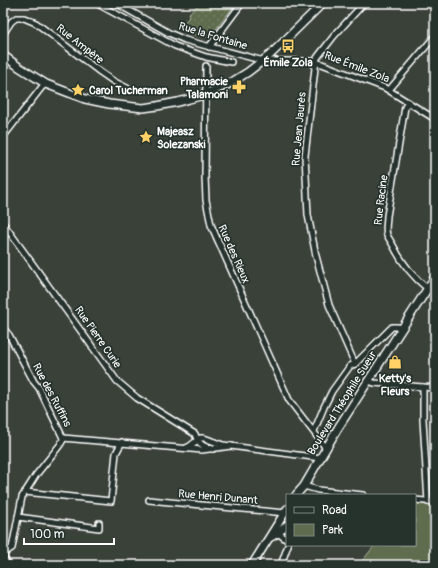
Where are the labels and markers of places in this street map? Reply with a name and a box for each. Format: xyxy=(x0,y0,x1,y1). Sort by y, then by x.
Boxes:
bus stop icon: Émile Zola xyxy=(280,38,296,54)
place label: Émile Zola xyxy=(263,55,313,69)
place label: Pharmacie Talamoni xyxy=(180,75,229,101)
pharmacy icon: Pharmacie Talamoni xyxy=(231,79,247,95)
place icon: Carol Tucherman xyxy=(70,82,86,98)
place label: Carol Tucherman xyxy=(89,84,168,97)
place label: Majeasz Solezanski xyxy=(157,125,205,151)
place icon: Majeasz Solezanski xyxy=(138,129,154,145)
shop icon: Ketty's Fleurs xyxy=(387,354,403,370)
place label: Ketty's Fleurs xyxy=(379,372,411,398)

